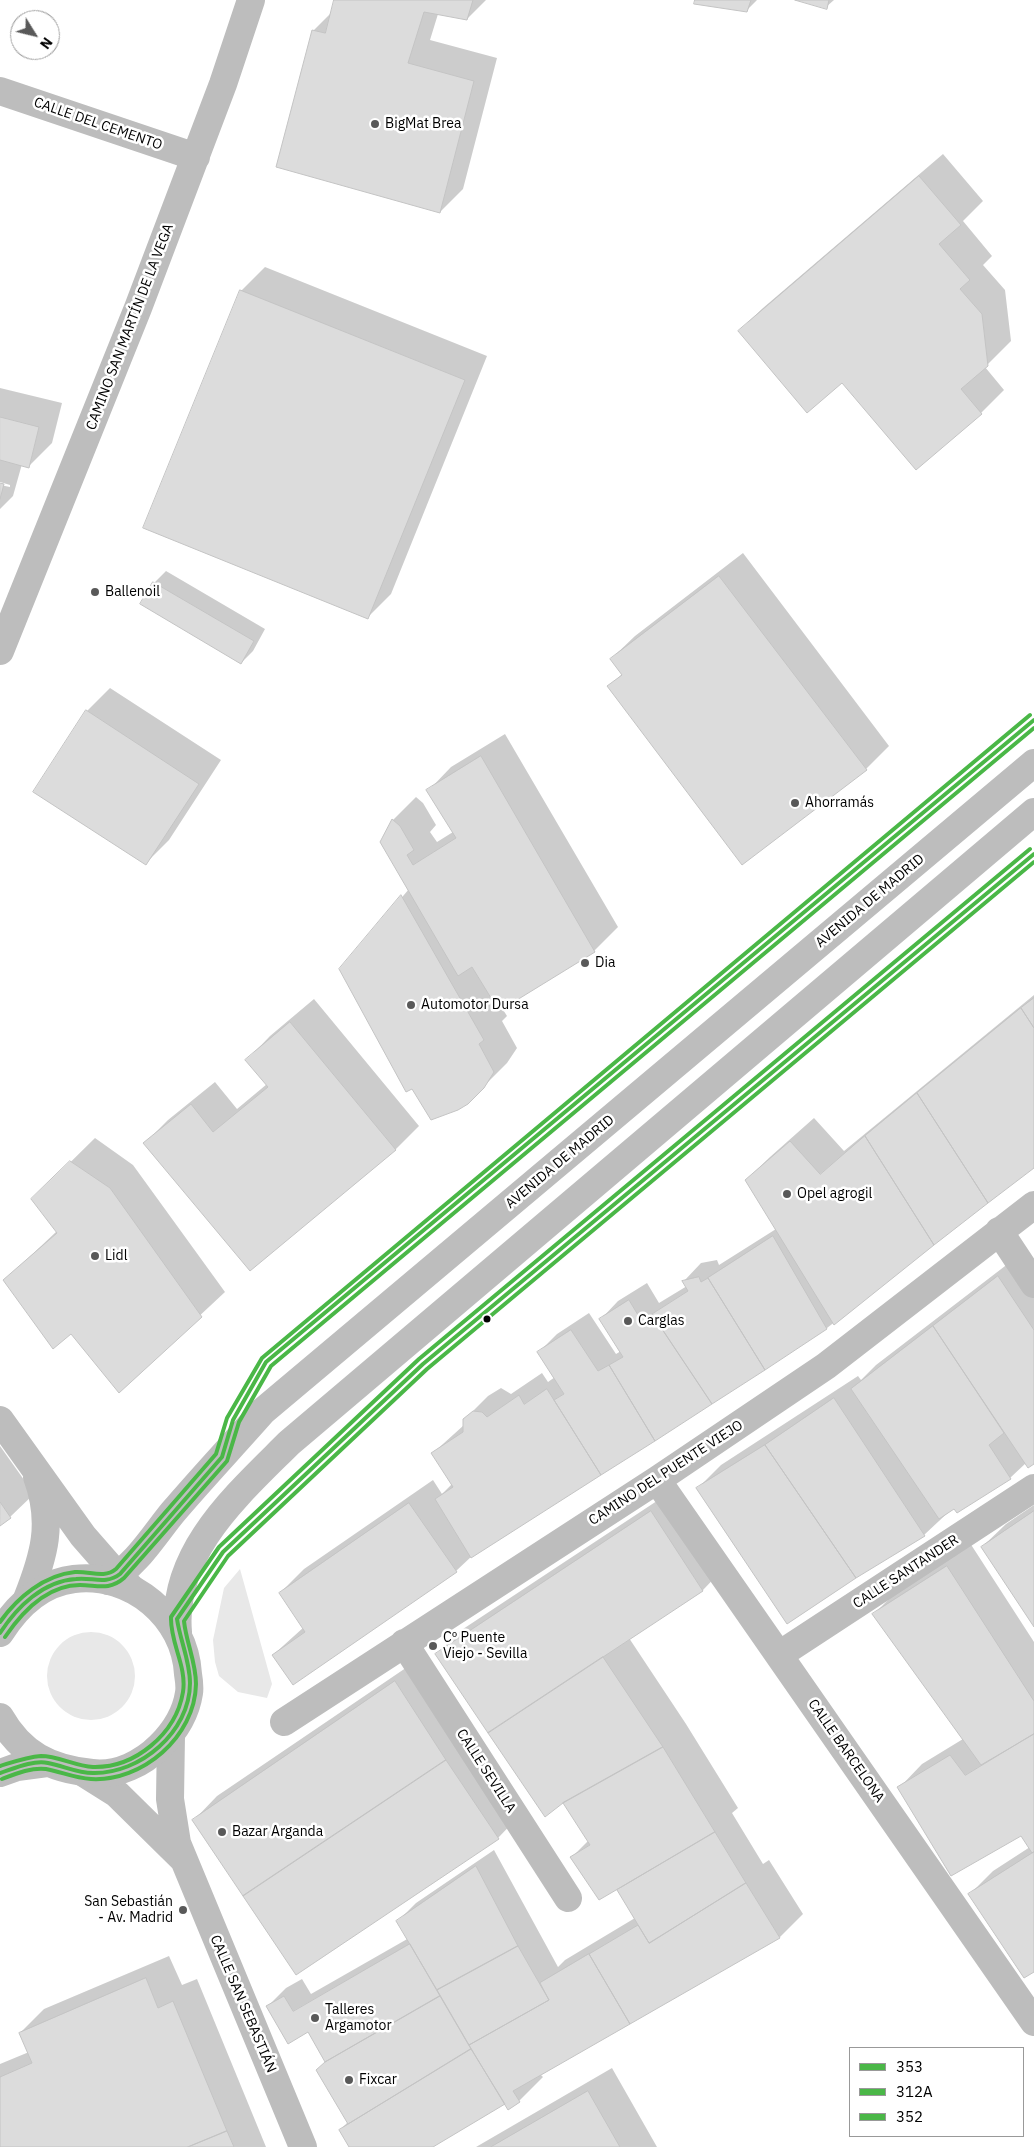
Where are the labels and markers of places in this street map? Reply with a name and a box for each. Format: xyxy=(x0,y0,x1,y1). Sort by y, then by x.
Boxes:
place label: BigMat Brea xyxy=(385,116,461,132)
marker: BigMat Brea xyxy=(369,118,381,130)
place label: Ballenoil xyxy=(105,584,160,600)
marker: Ballenoil xyxy=(89,586,101,598)
place label: Ahorramás xyxy=(805,795,874,811)
marker: Ahorramás xyxy=(789,797,801,809)
place label: Dia xyxy=(595,955,615,971)
marker: Dia xyxy=(579,957,591,969)
place label: Automotor Dursa xyxy=(421,997,529,1013)
marker: Automotor Dursa xyxy=(405,999,417,1011)
place label: Opel agrogil xyxy=(797,1186,872,1202)
marker: Opel agrogil xyxy=(781,1188,793,1200)
place label: Lidl xyxy=(105,1248,127,1264)
marker: Lidl xyxy=(89,1250,101,1262)
place label: Carglas xyxy=(638,1313,684,1329)
unlabelled marker xyxy=(482,1314,492,1324)
marker: Carglas xyxy=(622,1315,634,1327)
place label: Cº Puente Viejo - Sevilla xyxy=(443,1630,527,1662)
marker: Cº Puente Viejo - Sevilla xyxy=(427,1640,439,1652)
place label: Bazar Arganda xyxy=(232,1824,323,1840)
marker: Bazar Arganda xyxy=(216,1826,228,1838)
place label: San Sebastián - Av. Madrid xyxy=(84,1894,173,1926)
marker: San Sebastián - Av. Madrid xyxy=(177,1904,189,1916)
place label: Talleres Argamotor xyxy=(325,2002,392,2034)
marker: Talleres Argamotor xyxy=(309,2012,321,2024)
place label: Fixcar xyxy=(359,2072,397,2088)
marker: Fixcar xyxy=(343,2074,355,2086)

